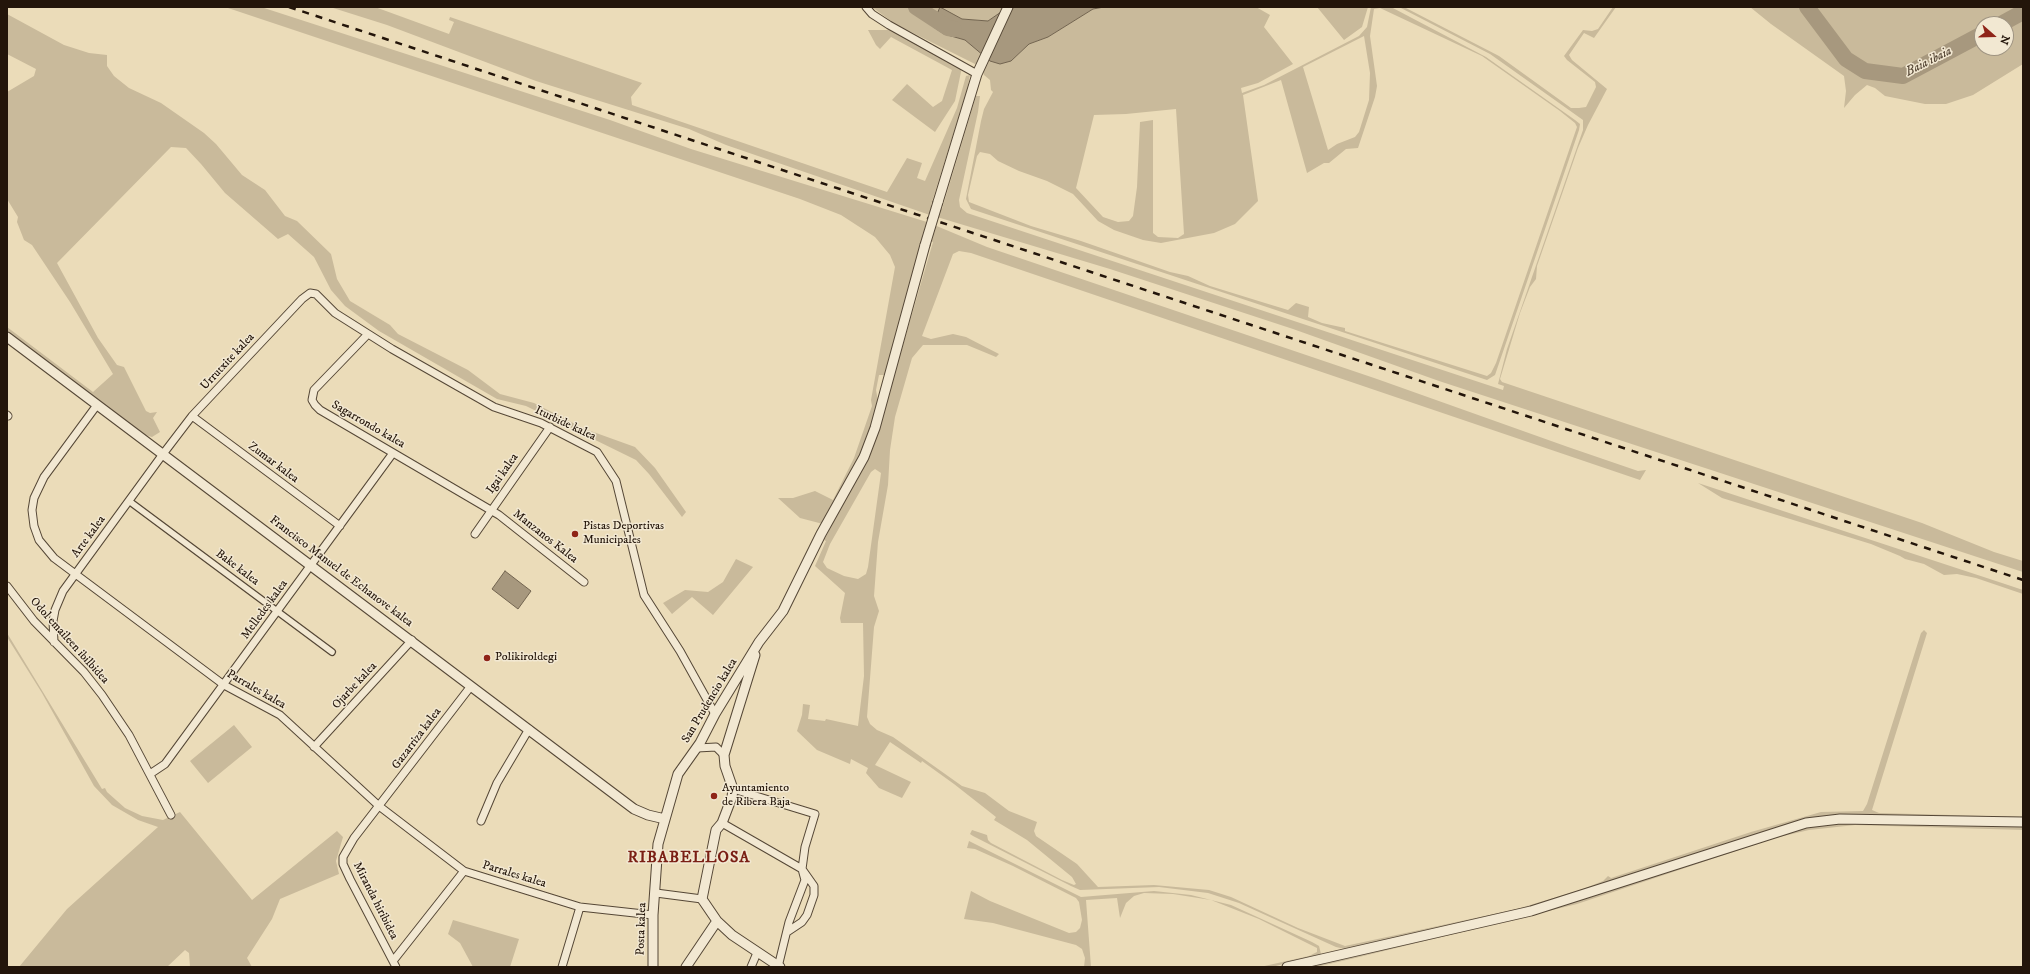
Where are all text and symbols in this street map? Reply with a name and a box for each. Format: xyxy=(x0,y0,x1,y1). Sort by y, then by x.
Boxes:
north arrow xyxy=(1974,16,2014,56)
text: N xyxy=(1996,33,2012,46)
water label: Baia ibaia xyxy=(1903,44,1955,80)
street label: Urrutxite kalea xyxy=(198,331,258,393)
street label: Sagarrondo kalea xyxy=(329,398,407,452)
street label: Iturbide kalea xyxy=(532,404,598,444)
street label: Zumar kalea xyxy=(245,439,301,487)
street label: Igai kalea xyxy=(484,451,522,497)
street label: Manzanos Kalea xyxy=(510,507,580,567)
street label: Arte kalea xyxy=(69,513,109,561)
street label: Francisco Manuel de Echanove kalea xyxy=(266,513,416,631)
place label: Pistas Deportivas Municipales xyxy=(583,520,664,548)
marker: Pistas Deportivas Municipales xyxy=(570,529,580,539)
street label: Bake kalea xyxy=(212,547,262,589)
street label: Melledes kalea xyxy=(239,577,291,643)
street label: Odol emaileen ibilbidea xyxy=(26,595,112,687)
place label: Polikiroldegi xyxy=(495,651,557,665)
marker: Polikiroldegi xyxy=(482,653,492,663)
street label: San Prudencio kalea xyxy=(679,656,741,746)
street label: Ojarbe kalea xyxy=(330,660,380,712)
street label: Parrales kalea xyxy=(224,667,288,713)
street label: Gazarriza kalea xyxy=(389,705,445,773)
place label: Ayuntamiento de Ribera Baja xyxy=(722,782,790,810)
marker: Ayuntamiento de Ribera Baja xyxy=(709,791,719,801)
district label: RIBABELLOSA xyxy=(628,849,750,869)
street label: Parrales kalea xyxy=(480,858,548,892)
street label: Miranda hiribidea xyxy=(349,860,401,942)
street label: Posta kalea xyxy=(634,902,650,956)

